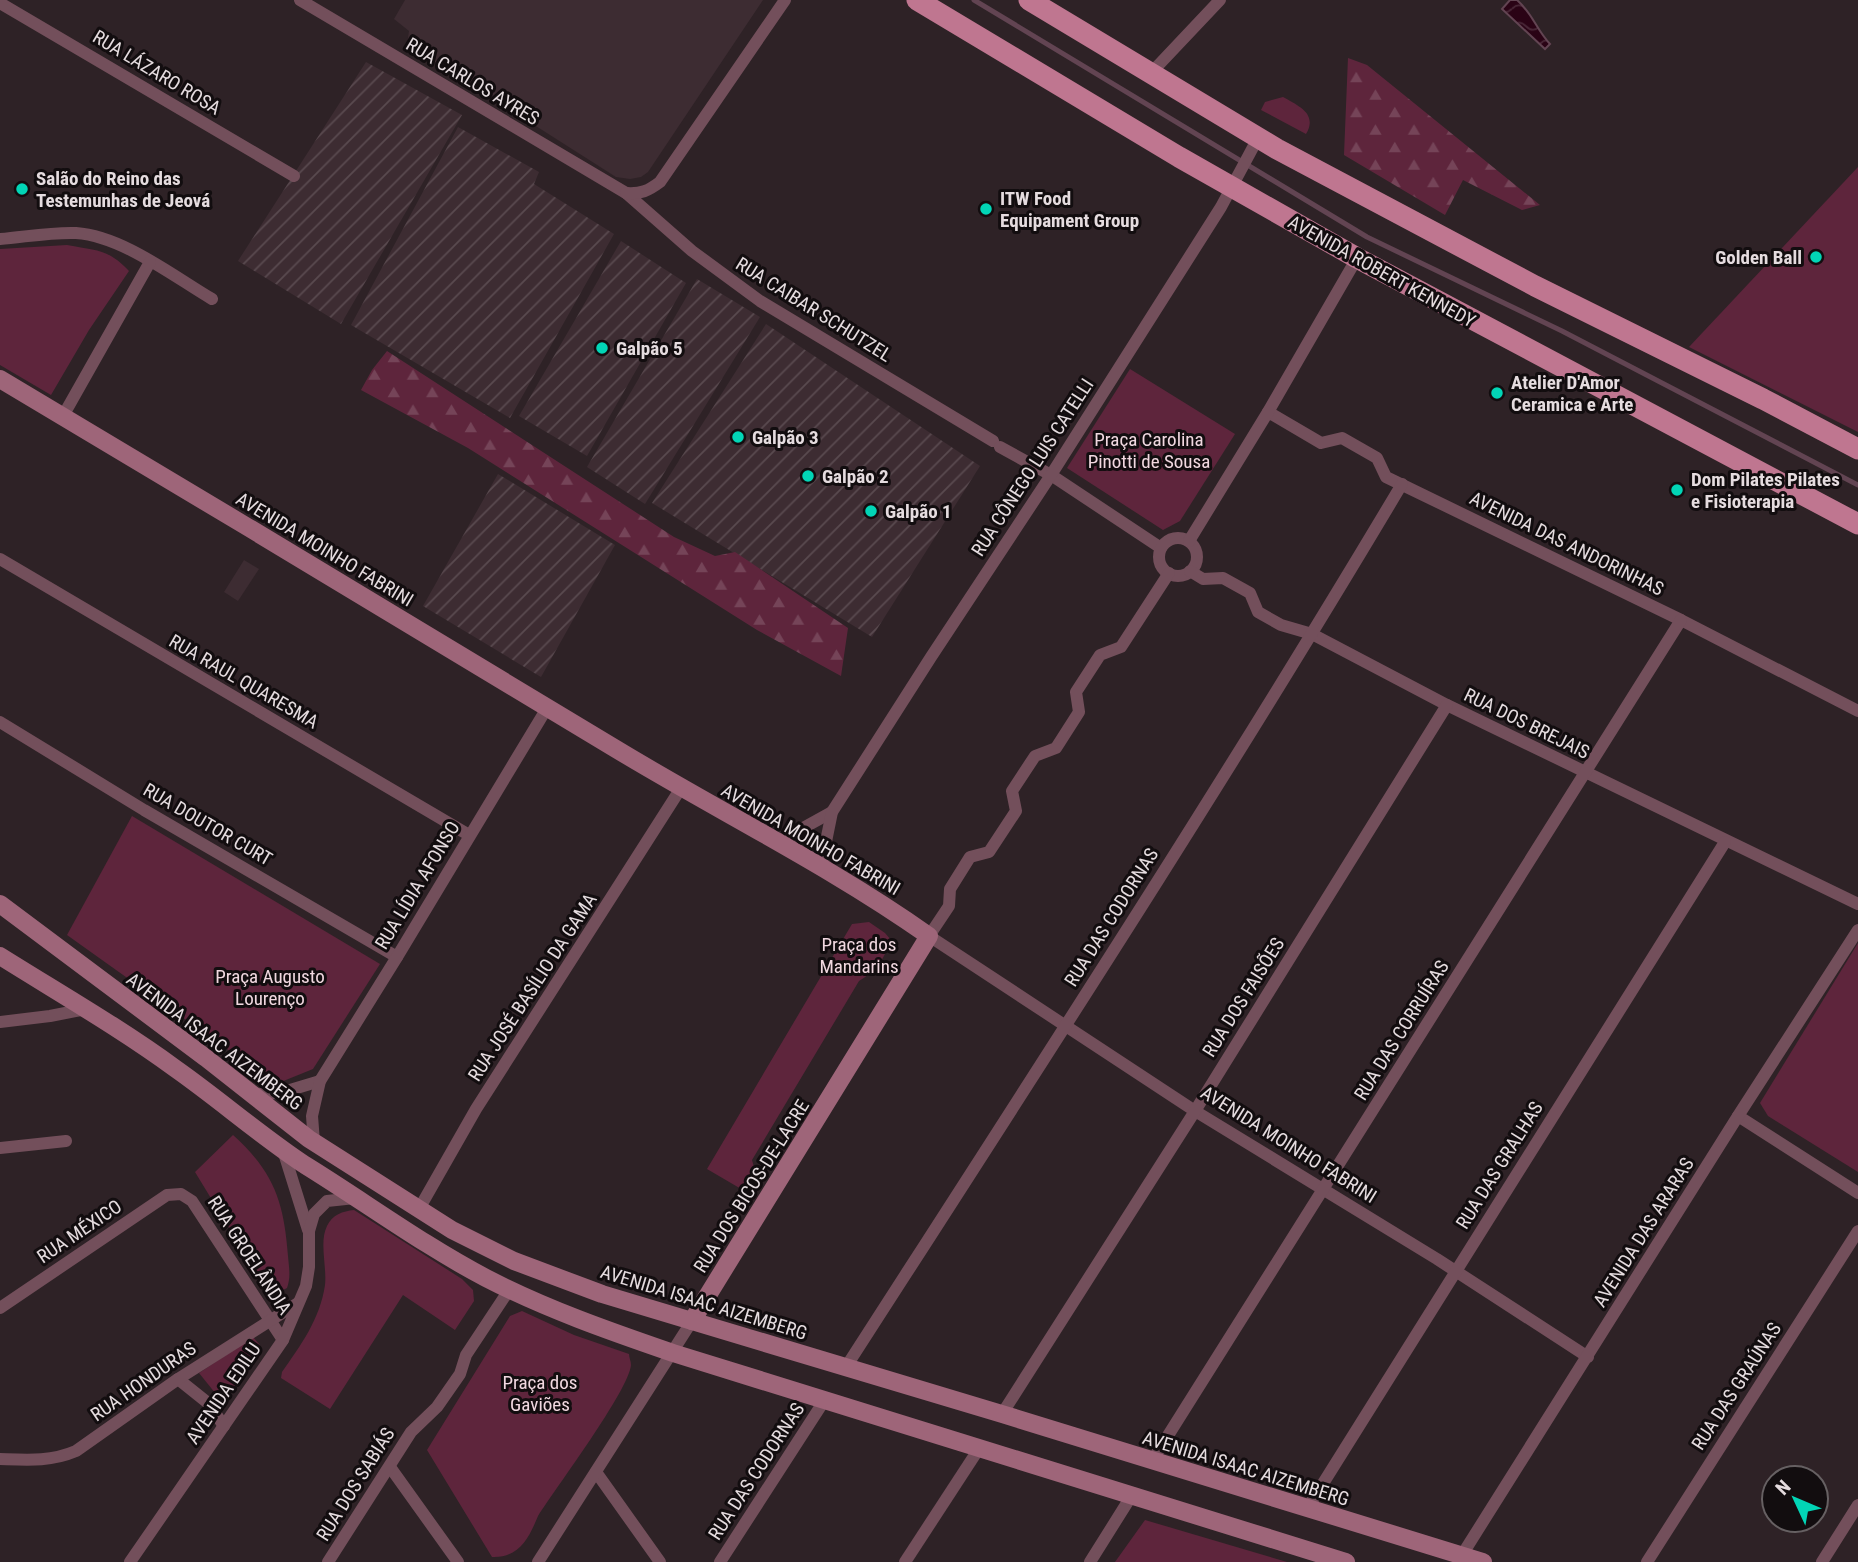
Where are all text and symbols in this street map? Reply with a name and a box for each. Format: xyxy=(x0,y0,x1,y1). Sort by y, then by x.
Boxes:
street label: RUA LÁZARO ROSA xyxy=(89,25,225,120)
street label: RUA CARLOS AYRES xyxy=(402,33,544,130)
place label: Salão do Reino das Testemunhas de Jeová xyxy=(36,167,210,212)
marker: Salão do Reino das Testemunhas de Jeová xyxy=(14,181,30,197)
place label: ITW Food Equipament Group xyxy=(1000,187,1139,232)
marker: ITW Food Equipament Group xyxy=(978,201,994,217)
street label: AVENIDA ROBERT KENNEDY xyxy=(1284,210,1479,333)
place label: Golden Ball xyxy=(1715,246,1802,269)
marker: Golden Ball xyxy=(1808,249,1824,265)
street label: RUA CAIBAR SCHUTZEL xyxy=(732,252,896,367)
place label: Galpão 5 xyxy=(616,337,683,360)
marker: Galpão 5 xyxy=(594,340,610,356)
place label: Atelier D'Amor Ceramica e Arte xyxy=(1511,371,1633,416)
street label: RUA CÔNEGO LUIS CATELLI xyxy=(966,374,1098,560)
marker: Atelier D'Amor Ceramica e Arte xyxy=(1489,385,1505,401)
place label: Galpão 3 xyxy=(752,426,819,449)
park label: Praça Carolina Pinotti de Sousa xyxy=(1088,428,1210,473)
marker: Galpão 3 xyxy=(730,429,746,445)
place label: Galpão 2 xyxy=(822,465,889,488)
marker: Galpão 2 xyxy=(800,468,816,484)
place label: Dom Pilates Pilates e Fisioterapia xyxy=(1691,468,1840,513)
marker: Dom Pilates Pilates e Fisioterapia xyxy=(1669,482,1685,498)
street label: AVENIDA DAS ANDORINHAS xyxy=(1466,486,1668,601)
street label: AVENIDA MOINHO FABRINI xyxy=(232,487,418,612)
place label: Galpão 1 xyxy=(885,500,952,523)
marker: Galpão 1 xyxy=(863,503,879,519)
street label: RUA RAUL QUARESMA xyxy=(165,629,323,734)
street label: RUA DOS BREJAIS xyxy=(1460,683,1593,764)
street label: RUA DOUTOR CURT xyxy=(139,778,276,871)
street label: AVENIDA MOINHO FABRINI xyxy=(717,779,904,900)
street label: RUA LÍDIA AFONSO xyxy=(370,817,465,953)
street label: RUA DAS CODORNAS xyxy=(1060,844,1163,991)
street label: RUA JOSÉ BASÍLIO DA GAMA xyxy=(463,889,602,1085)
park label: Praça dos Mandarins xyxy=(819,933,899,978)
street label: RUA DOS FAISÕES xyxy=(1198,933,1289,1061)
street label: RUA DAS CORRUÍRAS xyxy=(1349,956,1454,1104)
park label: Praça Augusto Lourenço xyxy=(215,965,325,1010)
street label: AVENIDA ISAAC AIZEMBERG xyxy=(122,968,307,1115)
street label: AVENIDA MOINHO FABRINI xyxy=(1197,1081,1381,1208)
street label: RUA DOS BICOS-DE-LACRE xyxy=(689,1096,814,1277)
street label: RUA DAS GRALHAS xyxy=(1451,1097,1548,1233)
street label: AVENIDA DAS ARARAS xyxy=(1588,1153,1699,1311)
street label: RUA GROELÂNDIA xyxy=(203,1192,296,1319)
street label: RUA MÉXICO xyxy=(33,1195,126,1268)
street label: AVENIDA ISAAC AIZEMBERG xyxy=(598,1260,810,1345)
street label: RUA DAS GRAÚNAS xyxy=(1687,1318,1786,1454)
street label: RUA HONDURAS xyxy=(86,1337,200,1426)
street label: AVENIDA EDILU xyxy=(181,1338,266,1448)
park label: Praça dos Gaviões xyxy=(503,1371,577,1416)
street label: RUA DAS CODORNAS xyxy=(703,1398,809,1544)
street label: RUA DOS SABIÁS xyxy=(311,1423,399,1545)
street label: AVENIDA ISAAC AIZEMBERG xyxy=(1140,1426,1352,1511)
north arrow xyxy=(1760,1464,1830,1534)
text: N xyxy=(1771,1475,1795,1500)

